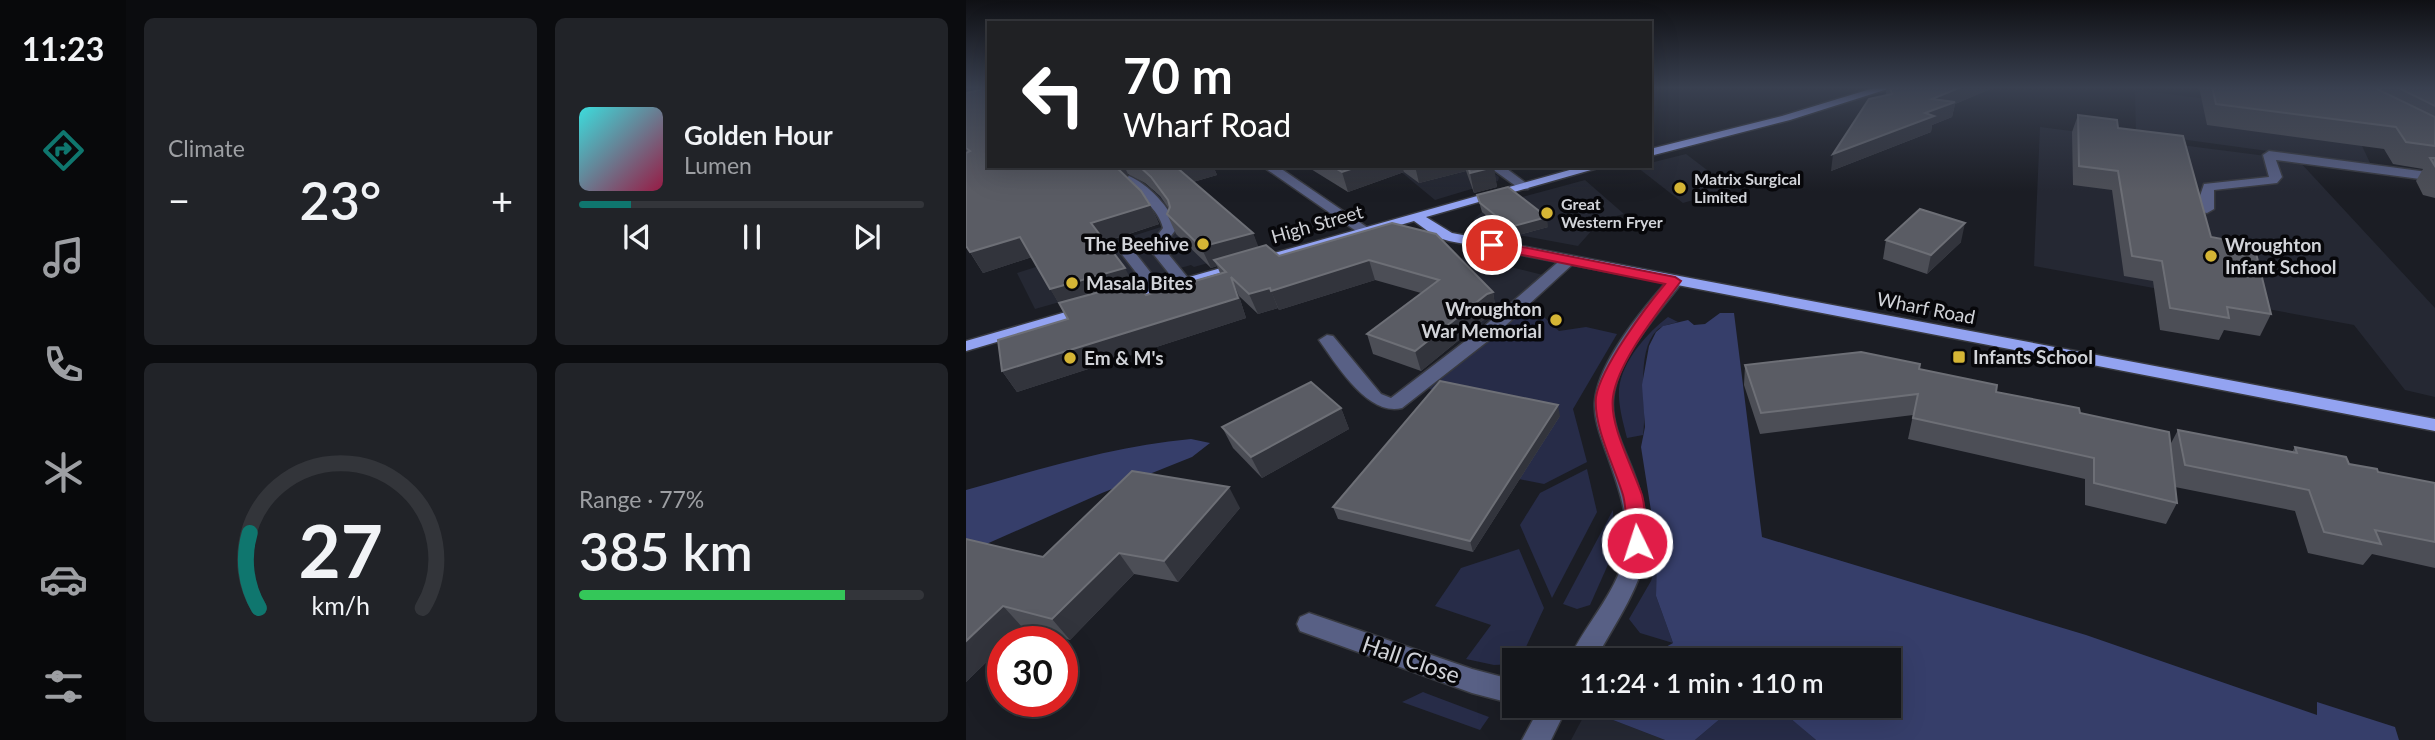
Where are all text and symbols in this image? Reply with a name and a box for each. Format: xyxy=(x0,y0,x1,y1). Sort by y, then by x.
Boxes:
text: 11:23 xyxy=(22,29,104,68)
text: 70 m xyxy=(1123,46,1233,104)
icon: left xyxy=(1008,49,1099,140)
text: Wharf Road xyxy=(1123,105,1291,144)
text: Golden Hour xyxy=(684,119,833,151)
icon: directions xyxy=(39,126,88,175)
text: Climate xyxy=(168,134,245,162)
text: Lumen xyxy=(684,151,752,179)
text: 23° xyxy=(300,169,381,231)
place label: Matrix Surgical Limited xyxy=(1694,169,1801,206)
text: − xyxy=(168,177,190,223)
text: + xyxy=(491,177,513,223)
marker: Matrix Surgical Limited xyxy=(1672,180,1688,196)
place label: Great Western Fryer xyxy=(1561,194,1663,231)
street label: High Street xyxy=(1268,199,1366,248)
marker: Great Western Fryer xyxy=(1539,205,1555,221)
pin xyxy=(1462,215,1522,275)
icon: previous xyxy=(618,218,656,256)
icon: pause xyxy=(733,218,771,256)
icon: next xyxy=(848,218,886,256)
icon: arrive xyxy=(1473,226,1511,264)
place label: The Beehive xyxy=(1084,232,1189,255)
icon: music xyxy=(39,233,88,282)
place label: Wroughton Infant School xyxy=(2225,233,2337,278)
marker: The Beehive xyxy=(1195,236,1211,252)
marker: Wroughton Infant School xyxy=(2203,248,2219,264)
place label: Masala Bites xyxy=(1086,271,1193,294)
marker: Masala Bites xyxy=(1064,275,1080,291)
street label: Wharf Road xyxy=(1875,287,1977,328)
place label: Wroughton War Memorial xyxy=(1421,297,1542,342)
marker: Wroughton War Memorial xyxy=(1548,312,1564,328)
icon: phone xyxy=(39,340,88,389)
place label: Infants School xyxy=(1973,345,2093,368)
place label: Em & M's xyxy=(1084,346,1164,369)
marker: Infants School xyxy=(1951,349,1967,365)
marker: Em & M's xyxy=(1062,350,1078,366)
icon: climate xyxy=(39,448,88,497)
text: Range · 77% xyxy=(579,485,704,513)
position arrow xyxy=(1600,506,1674,580)
text: 27 xyxy=(298,507,383,595)
text: 385 km xyxy=(579,520,753,582)
icon: car xyxy=(39,555,88,604)
text: km/h xyxy=(311,590,370,620)
speed limit sign: 30 xyxy=(987,626,1078,717)
street label: Hall Close xyxy=(1359,629,1464,689)
icon: filters xyxy=(39,662,88,711)
text: 11:24 · 1 min · 110 m xyxy=(1579,667,1824,699)

